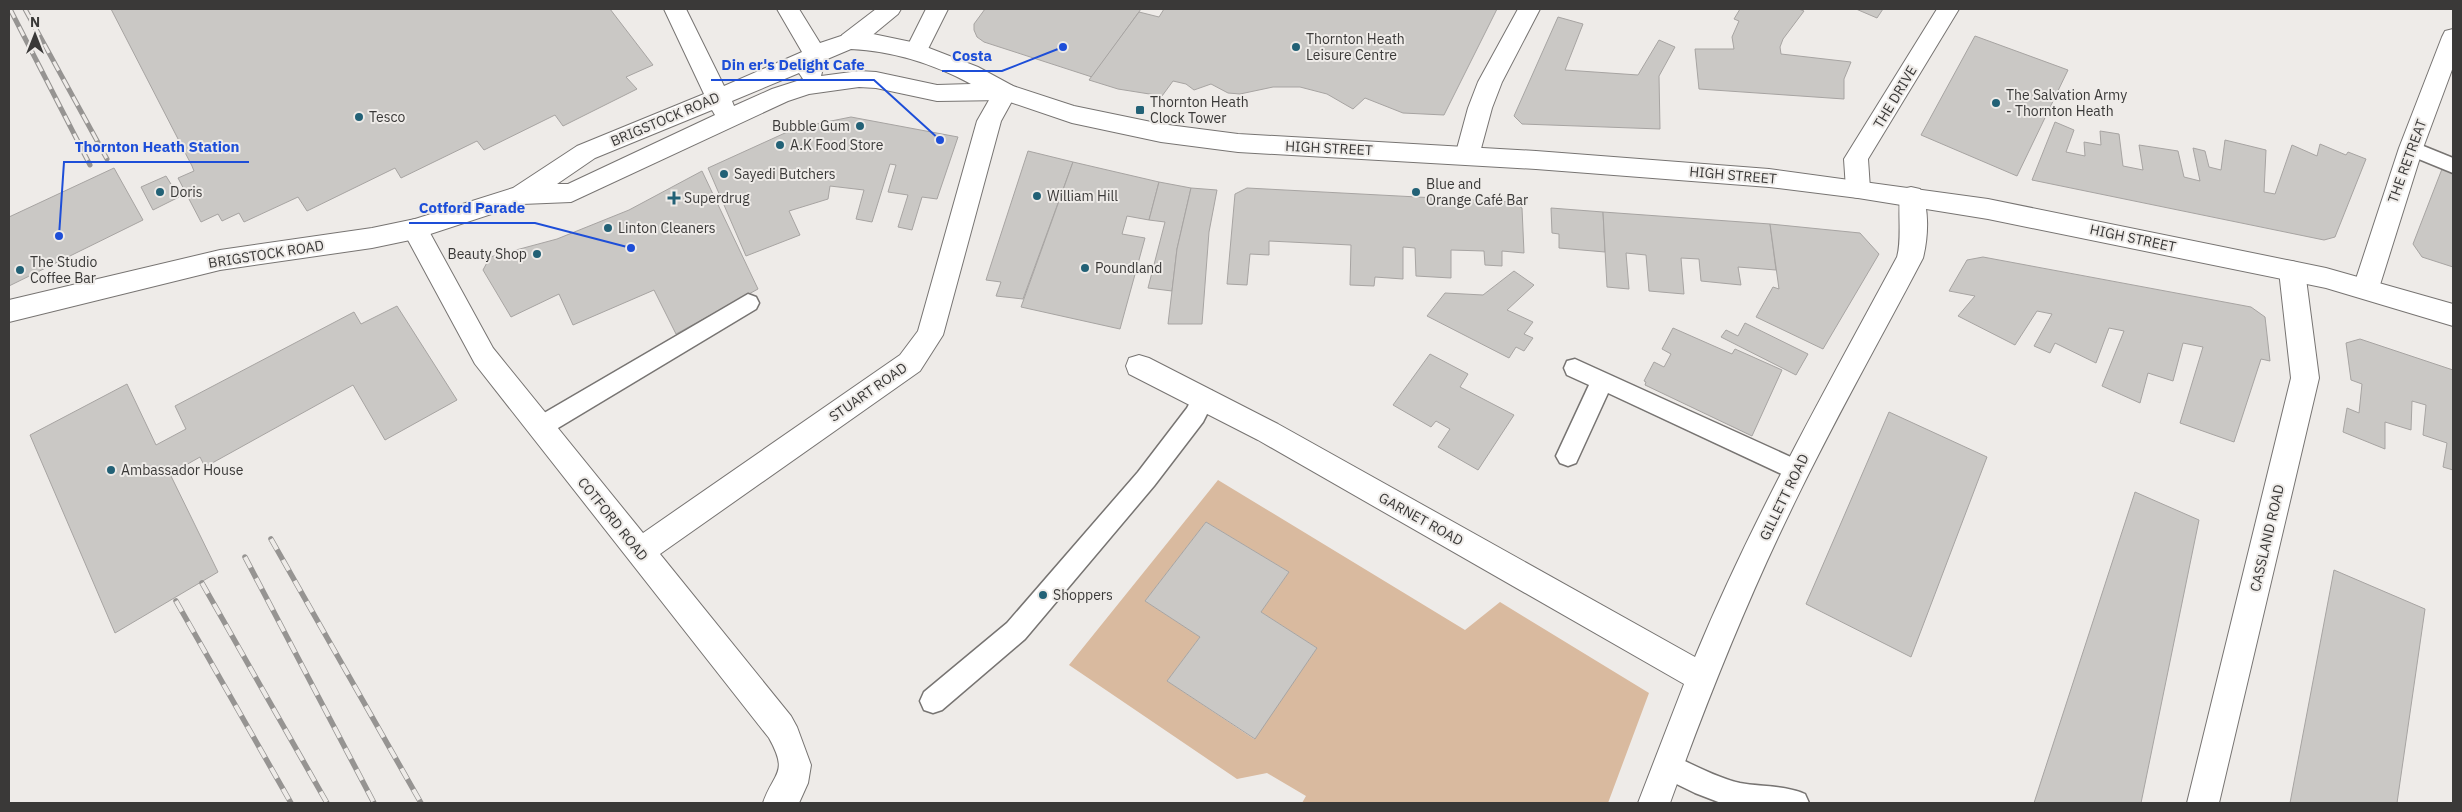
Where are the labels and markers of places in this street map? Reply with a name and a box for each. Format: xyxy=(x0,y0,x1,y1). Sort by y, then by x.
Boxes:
place label: Thornton Heath Leisure Centre xyxy=(1306,30,1405,64)
callout: Costa xyxy=(942,41,1002,71)
marker: Thornton Heath Leisure Centre xyxy=(1290,41,1302,53)
callout: Din er's Delight Cafe xyxy=(711,50,874,80)
place label: The Salvation Army - Thornton Heath xyxy=(2006,86,2127,120)
place label: Thornton Heath Clock Tower xyxy=(1150,93,1249,127)
marker: The Salvation Army - Thornton Heath xyxy=(1990,97,2002,109)
marker: Thornton Heath Clock Tower xyxy=(1134,104,1146,116)
place label: Tesco xyxy=(369,108,406,126)
marker: Tesco xyxy=(353,111,365,123)
place label: Bubble Gum xyxy=(772,117,850,135)
marker: Bubble Gum xyxy=(854,120,866,132)
callout: Thornton Heath Station xyxy=(64,132,249,162)
place label: A.K Food Store xyxy=(790,136,884,154)
marker: A.K Food Store xyxy=(774,139,786,151)
place label: Sayedi Butchers xyxy=(734,165,836,183)
marker: Sayedi Butchers xyxy=(718,168,730,180)
place label: Blue and Orange Café Bar xyxy=(1426,175,1528,209)
place label: Doris xyxy=(170,183,203,201)
marker: Doris xyxy=(154,186,166,198)
marker: Blue and Orange Café Bar xyxy=(1410,186,1422,198)
place label: William Hill xyxy=(1047,187,1118,205)
place label: Superdrug xyxy=(684,189,750,207)
marker: William Hill xyxy=(1031,190,1043,202)
marker: Superdrug xyxy=(668,192,680,204)
callout: Cotford Parade xyxy=(409,193,535,223)
place label: Linton Cleaners xyxy=(618,219,716,237)
marker: Linton Cleaners xyxy=(602,222,614,234)
place label: Beauty Shop xyxy=(447,245,527,263)
marker: Beauty Shop xyxy=(531,248,543,260)
place label: The Studio Coffee Bar xyxy=(30,253,98,287)
place label: Poundland xyxy=(1095,259,1162,277)
marker: Poundland xyxy=(1079,262,1091,274)
marker: The Studio Coffee Bar xyxy=(14,264,26,276)
place label: Ambassador House xyxy=(121,461,244,479)
marker: Ambassador House xyxy=(105,464,117,476)
place label: Shoppers xyxy=(1053,586,1113,604)
marker: Shoppers xyxy=(1037,589,1049,601)

